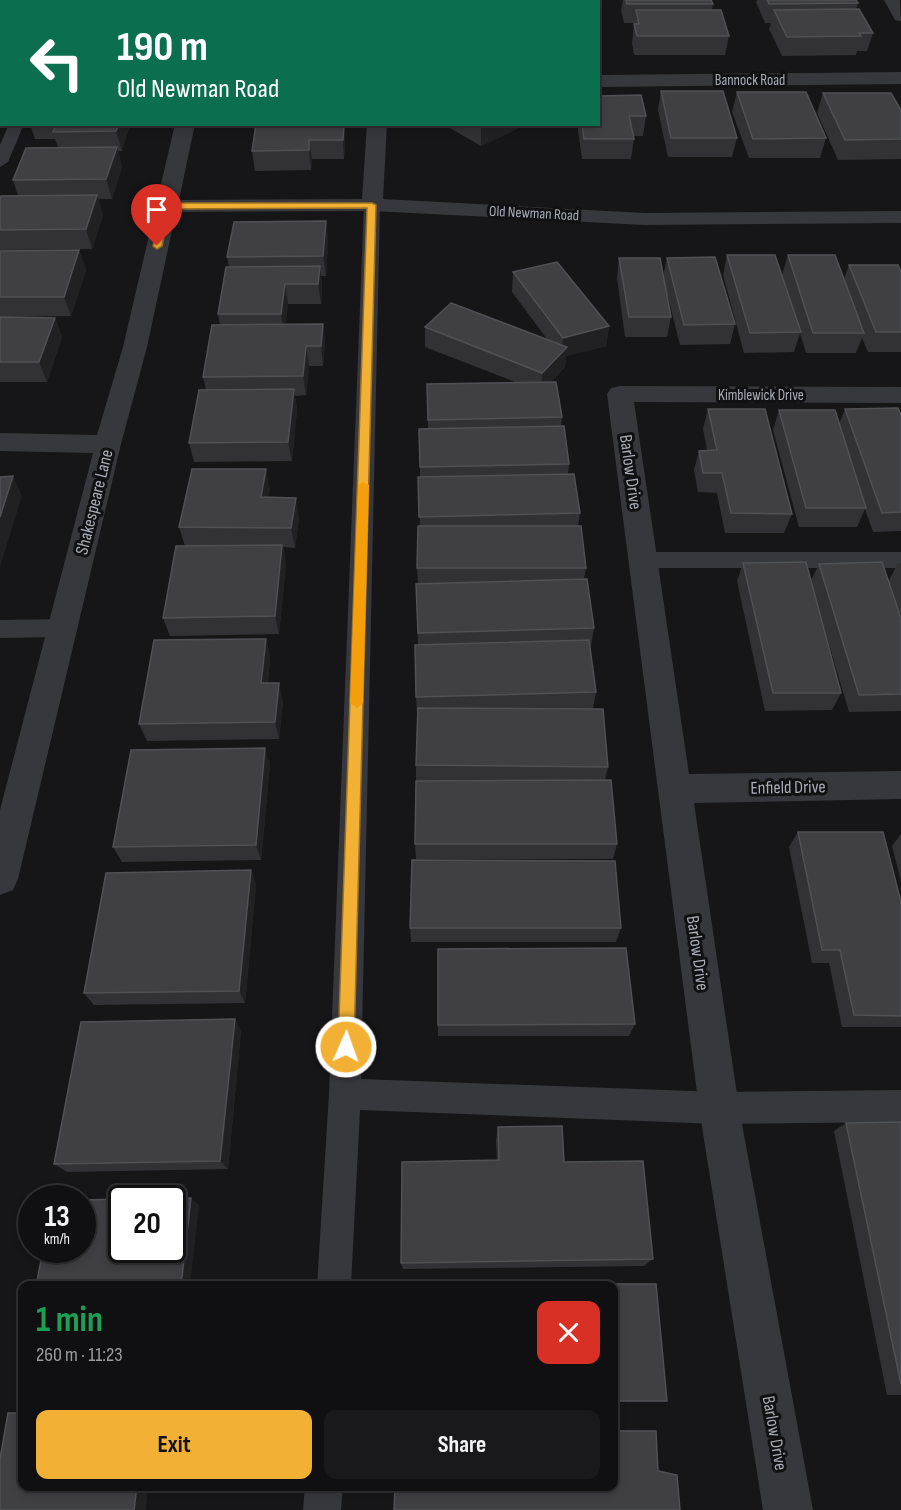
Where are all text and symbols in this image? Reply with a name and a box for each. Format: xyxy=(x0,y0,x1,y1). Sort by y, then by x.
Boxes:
text: 190 m xyxy=(117,22,208,73)
icon: left xyxy=(18,24,96,102)
street label: Bannock Road xyxy=(715,71,785,90)
text: Old Newman Road xyxy=(117,73,279,105)
pin xyxy=(131,184,182,246)
icon: arrive xyxy=(140,193,173,226)
street label: Old Newman Road xyxy=(488,202,579,225)
street label: Kimblewick Drive xyxy=(718,386,804,405)
street label: Barlow Drive xyxy=(615,433,646,511)
street label: Shakespeare Lane xyxy=(71,447,118,557)
street label: Enfield Drive xyxy=(750,776,826,799)
street label: Barlow Drive xyxy=(682,914,713,992)
position arrow xyxy=(314,1015,378,1079)
speed limit sign: 20 xyxy=(108,1185,186,1263)
text: 13 xyxy=(44,1199,70,1235)
text: km/h xyxy=(44,1230,70,1249)
text: 1 min xyxy=(36,1299,103,1342)
button: close xyxy=(537,1301,600,1364)
text: 260 m · 11:23 xyxy=(36,1343,123,1367)
street label: Barlow Drive xyxy=(758,1394,791,1472)
button: Exit xyxy=(36,1410,312,1479)
button: Share xyxy=(324,1410,600,1479)

